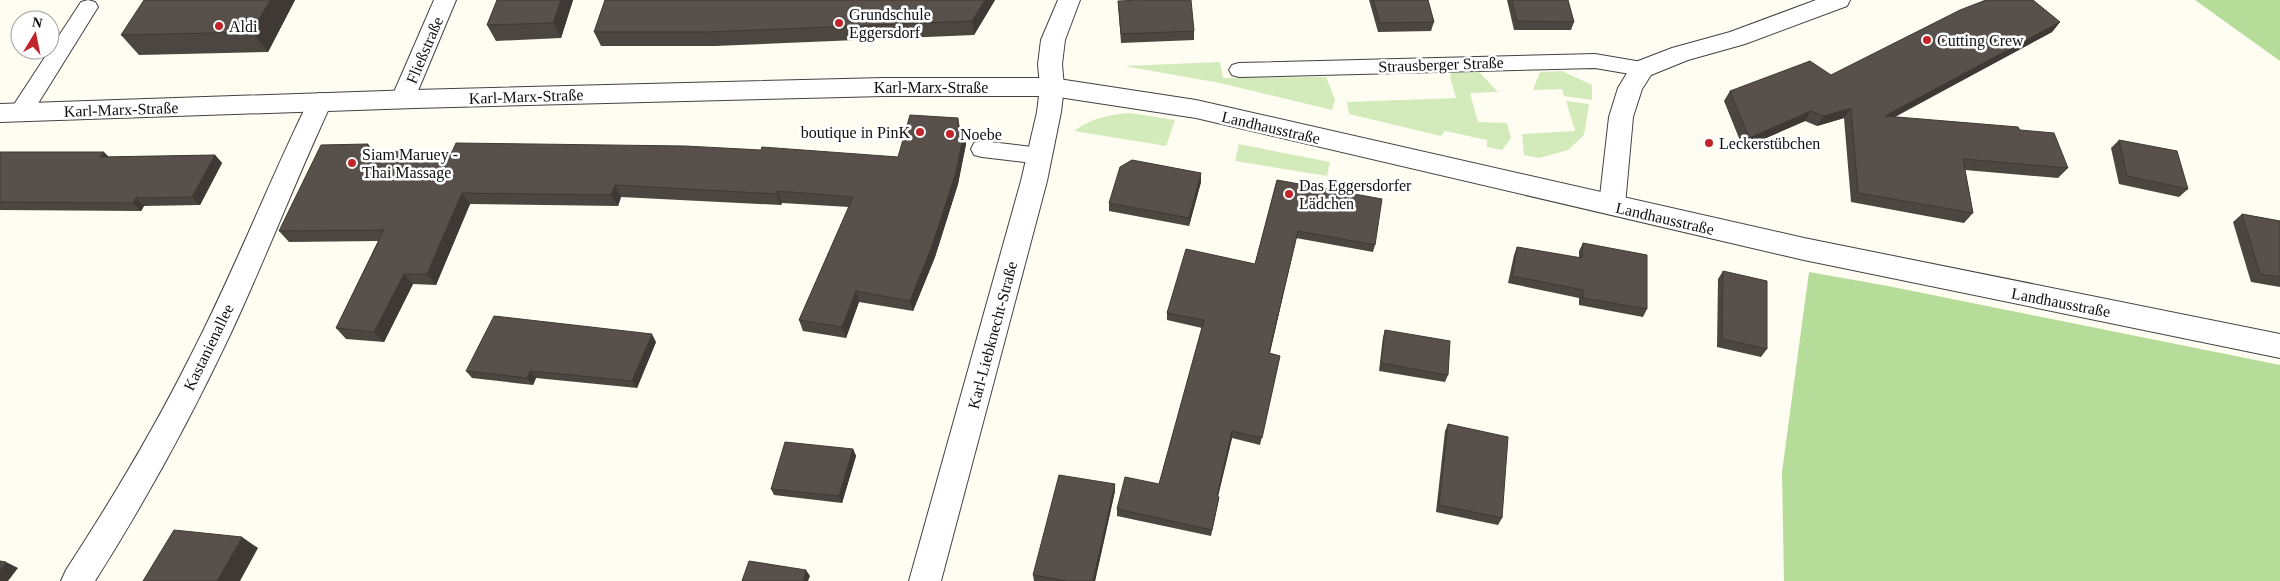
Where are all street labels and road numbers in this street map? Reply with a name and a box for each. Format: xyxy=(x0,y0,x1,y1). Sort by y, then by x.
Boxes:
street label: Fließstraße xyxy=(403,14,446,86)
street label: Strausberger Straße xyxy=(1378,54,1504,76)
street label: Karl-Marx-Straße xyxy=(874,79,988,96)
street label: Karl-Marx-Straße xyxy=(468,86,584,107)
street label: Karl-Marx-Straße xyxy=(63,99,179,120)
street label: Landhausstraße xyxy=(1220,108,1322,147)
street label: Landhausstraße xyxy=(1614,199,1716,238)
street label: Karl-Liebknecht-Straße xyxy=(965,260,1020,411)
street label: Landhausstraße xyxy=(2010,285,2112,320)
street label: Kastanienallee xyxy=(180,301,237,393)

